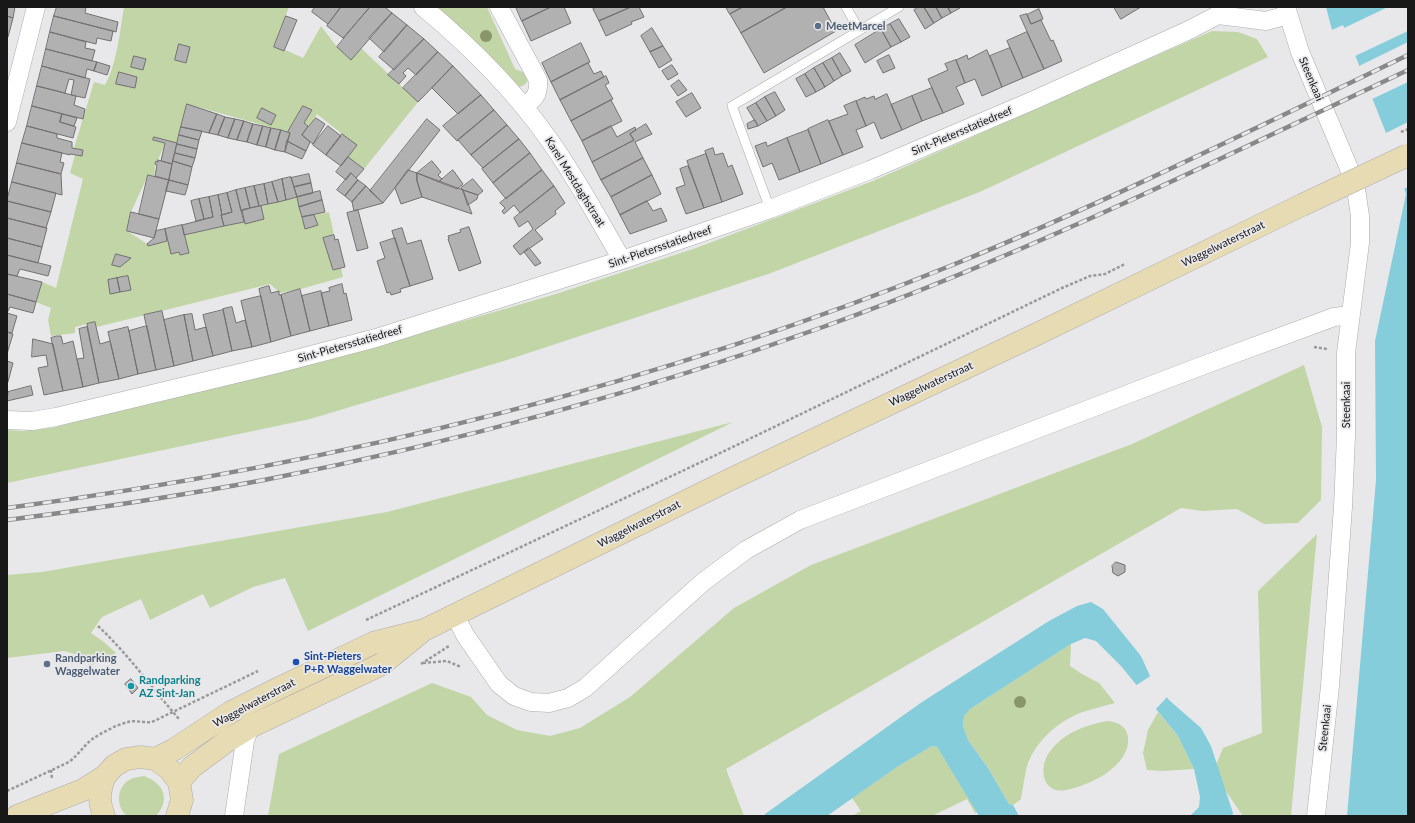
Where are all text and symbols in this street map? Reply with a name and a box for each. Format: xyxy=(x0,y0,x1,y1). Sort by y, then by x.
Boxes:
place label: MeetMarcel xyxy=(826,19,886,33)
marker: MeetMarcel xyxy=(813,21,823,31)
street label: Steenkaai xyxy=(1296,55,1326,103)
street label: Sint-Pietersstatiedreef xyxy=(910,104,1014,158)
street label: Karel Mestdaghstraat xyxy=(542,135,608,229)
street label: Waggelwaterstraat xyxy=(1179,218,1267,270)
street label: Sint-Pietersstatiedreef xyxy=(607,223,713,271)
street label: Sint-Pietersstatiedreef xyxy=(296,323,404,365)
street label: Waggelwaterstraat xyxy=(887,359,975,409)
street label: Steenkaai xyxy=(1339,382,1353,428)
street label: Waggelwaterstraat xyxy=(595,497,683,551)
place label: Sint-Pieters P+R Waggelwater xyxy=(304,649,392,675)
place label: Randparking Waggelwater xyxy=(55,651,120,677)
marker: Sint-Pieters P+R Waggelwater xyxy=(291,657,301,667)
marker: Randparking Waggelwater xyxy=(42,659,52,669)
place label: Randparking AZ Sint-Jan xyxy=(139,673,201,699)
street label: Waggelwaterstraat xyxy=(211,676,297,730)
marker: Randparking AZ Sint-Jan xyxy=(126,681,136,691)
street label: Steenkaai xyxy=(1316,704,1334,752)

